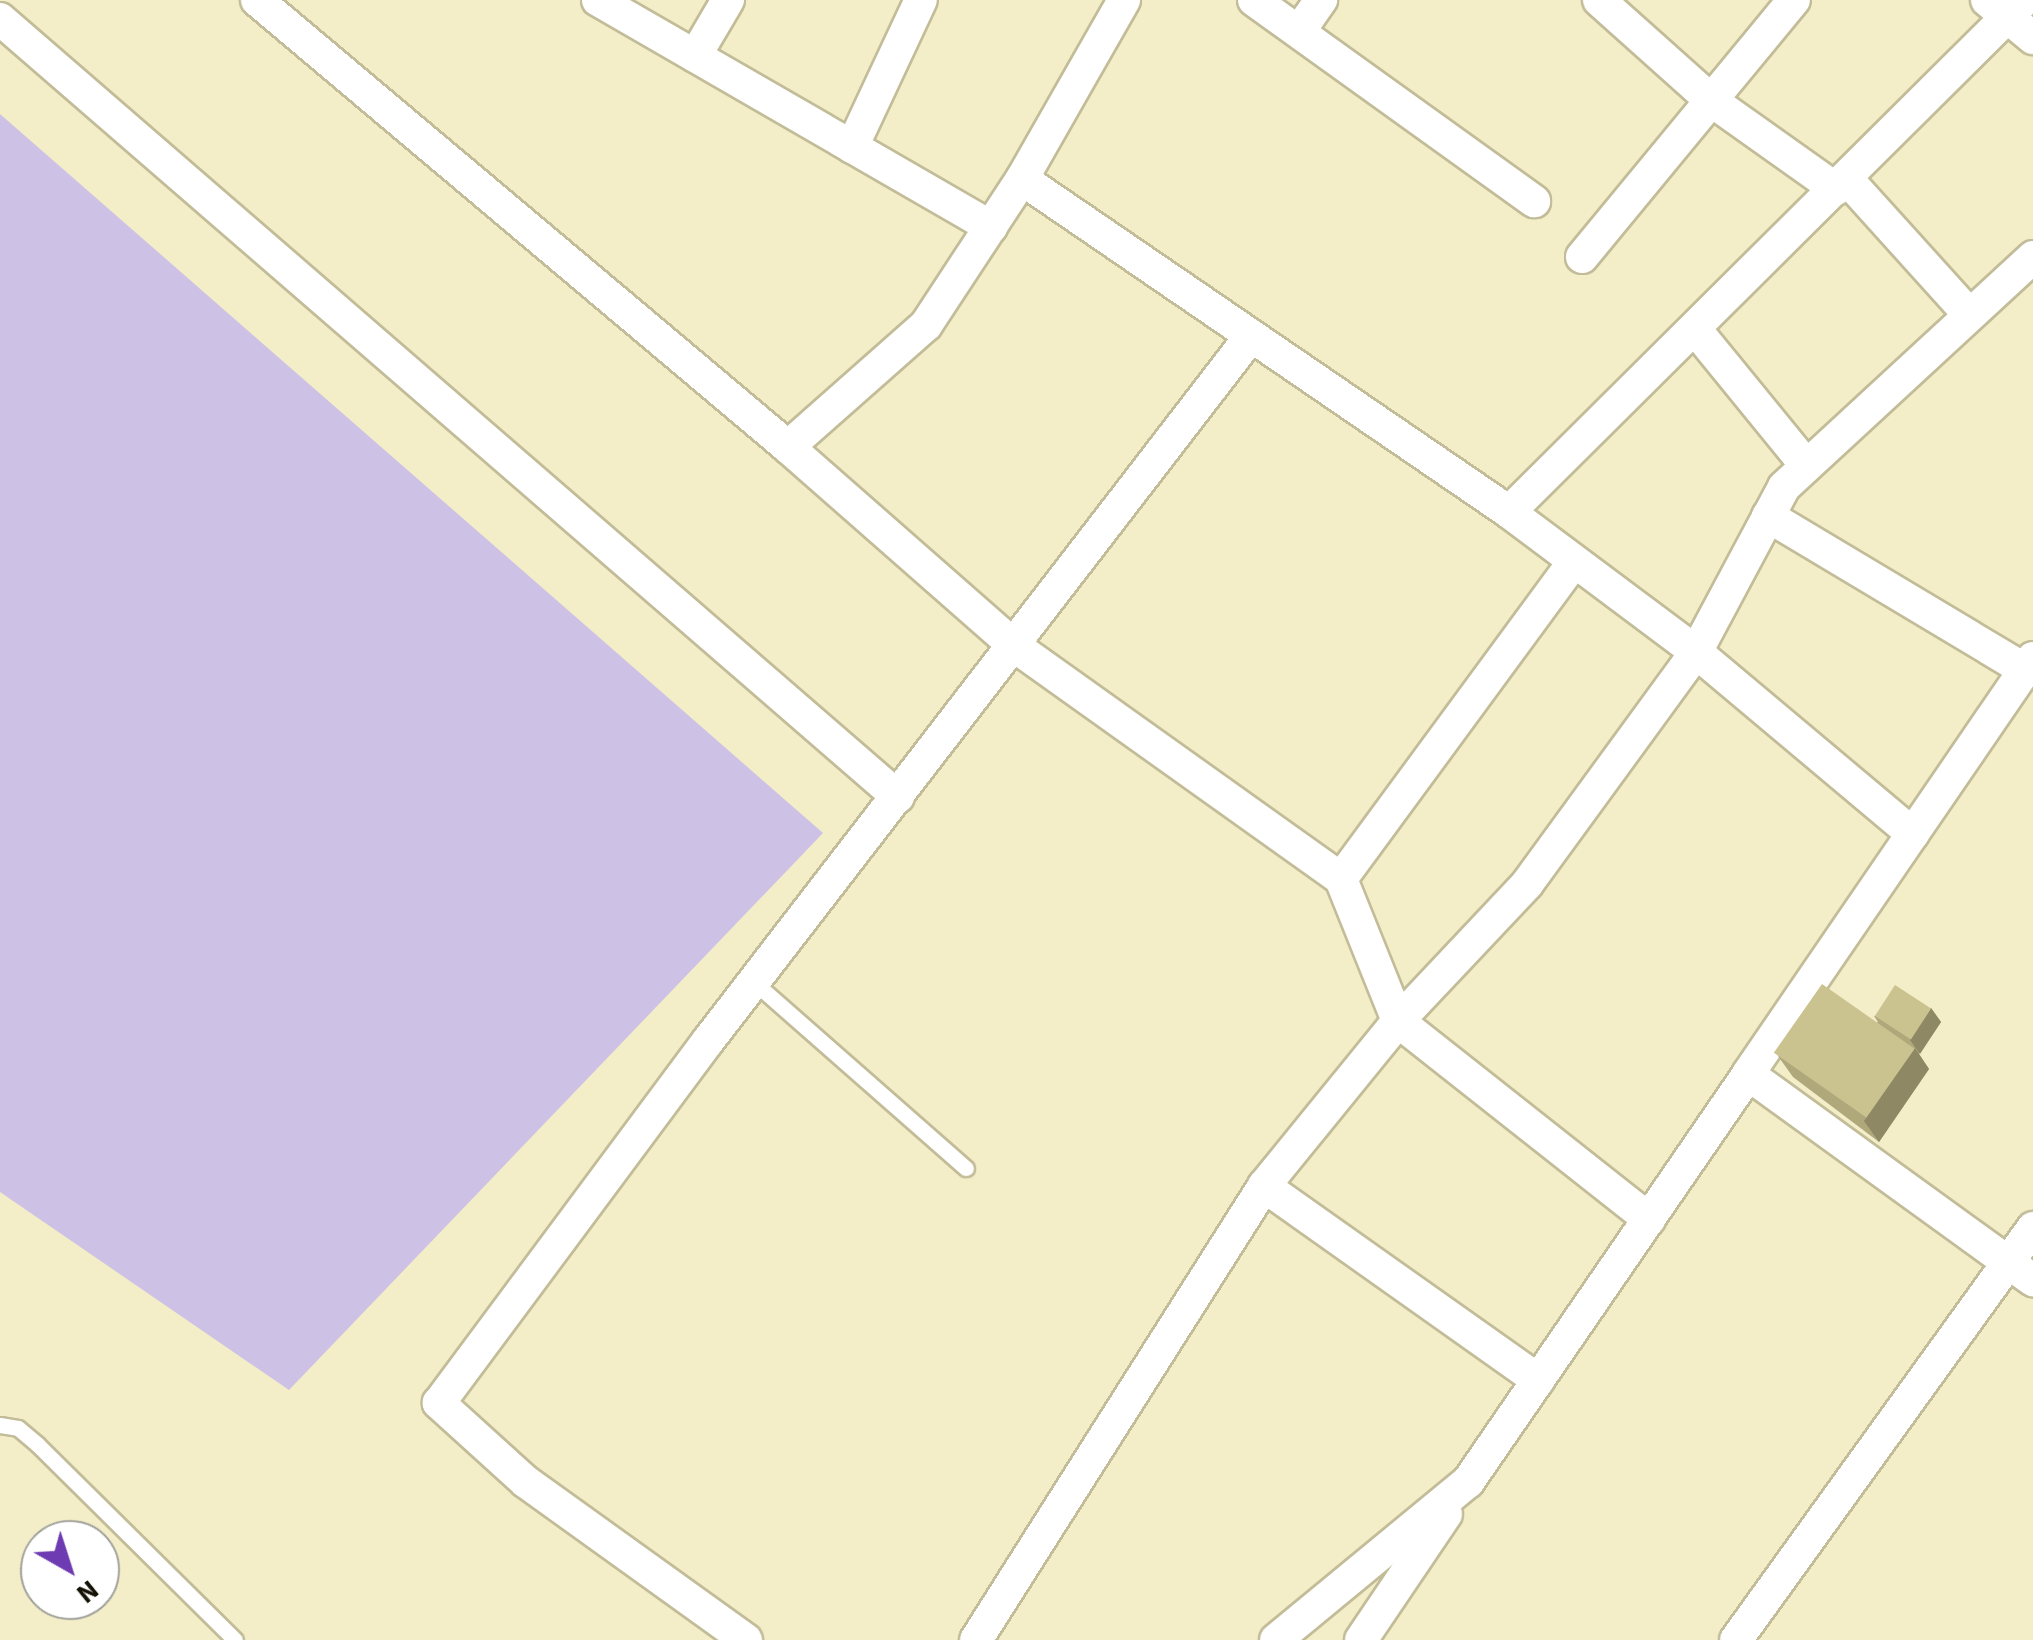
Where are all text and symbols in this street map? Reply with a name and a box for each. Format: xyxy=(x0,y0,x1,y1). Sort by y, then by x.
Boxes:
north arrow xyxy=(20,1520,120,1620)
text: N xyxy=(68,1570,107,1613)

